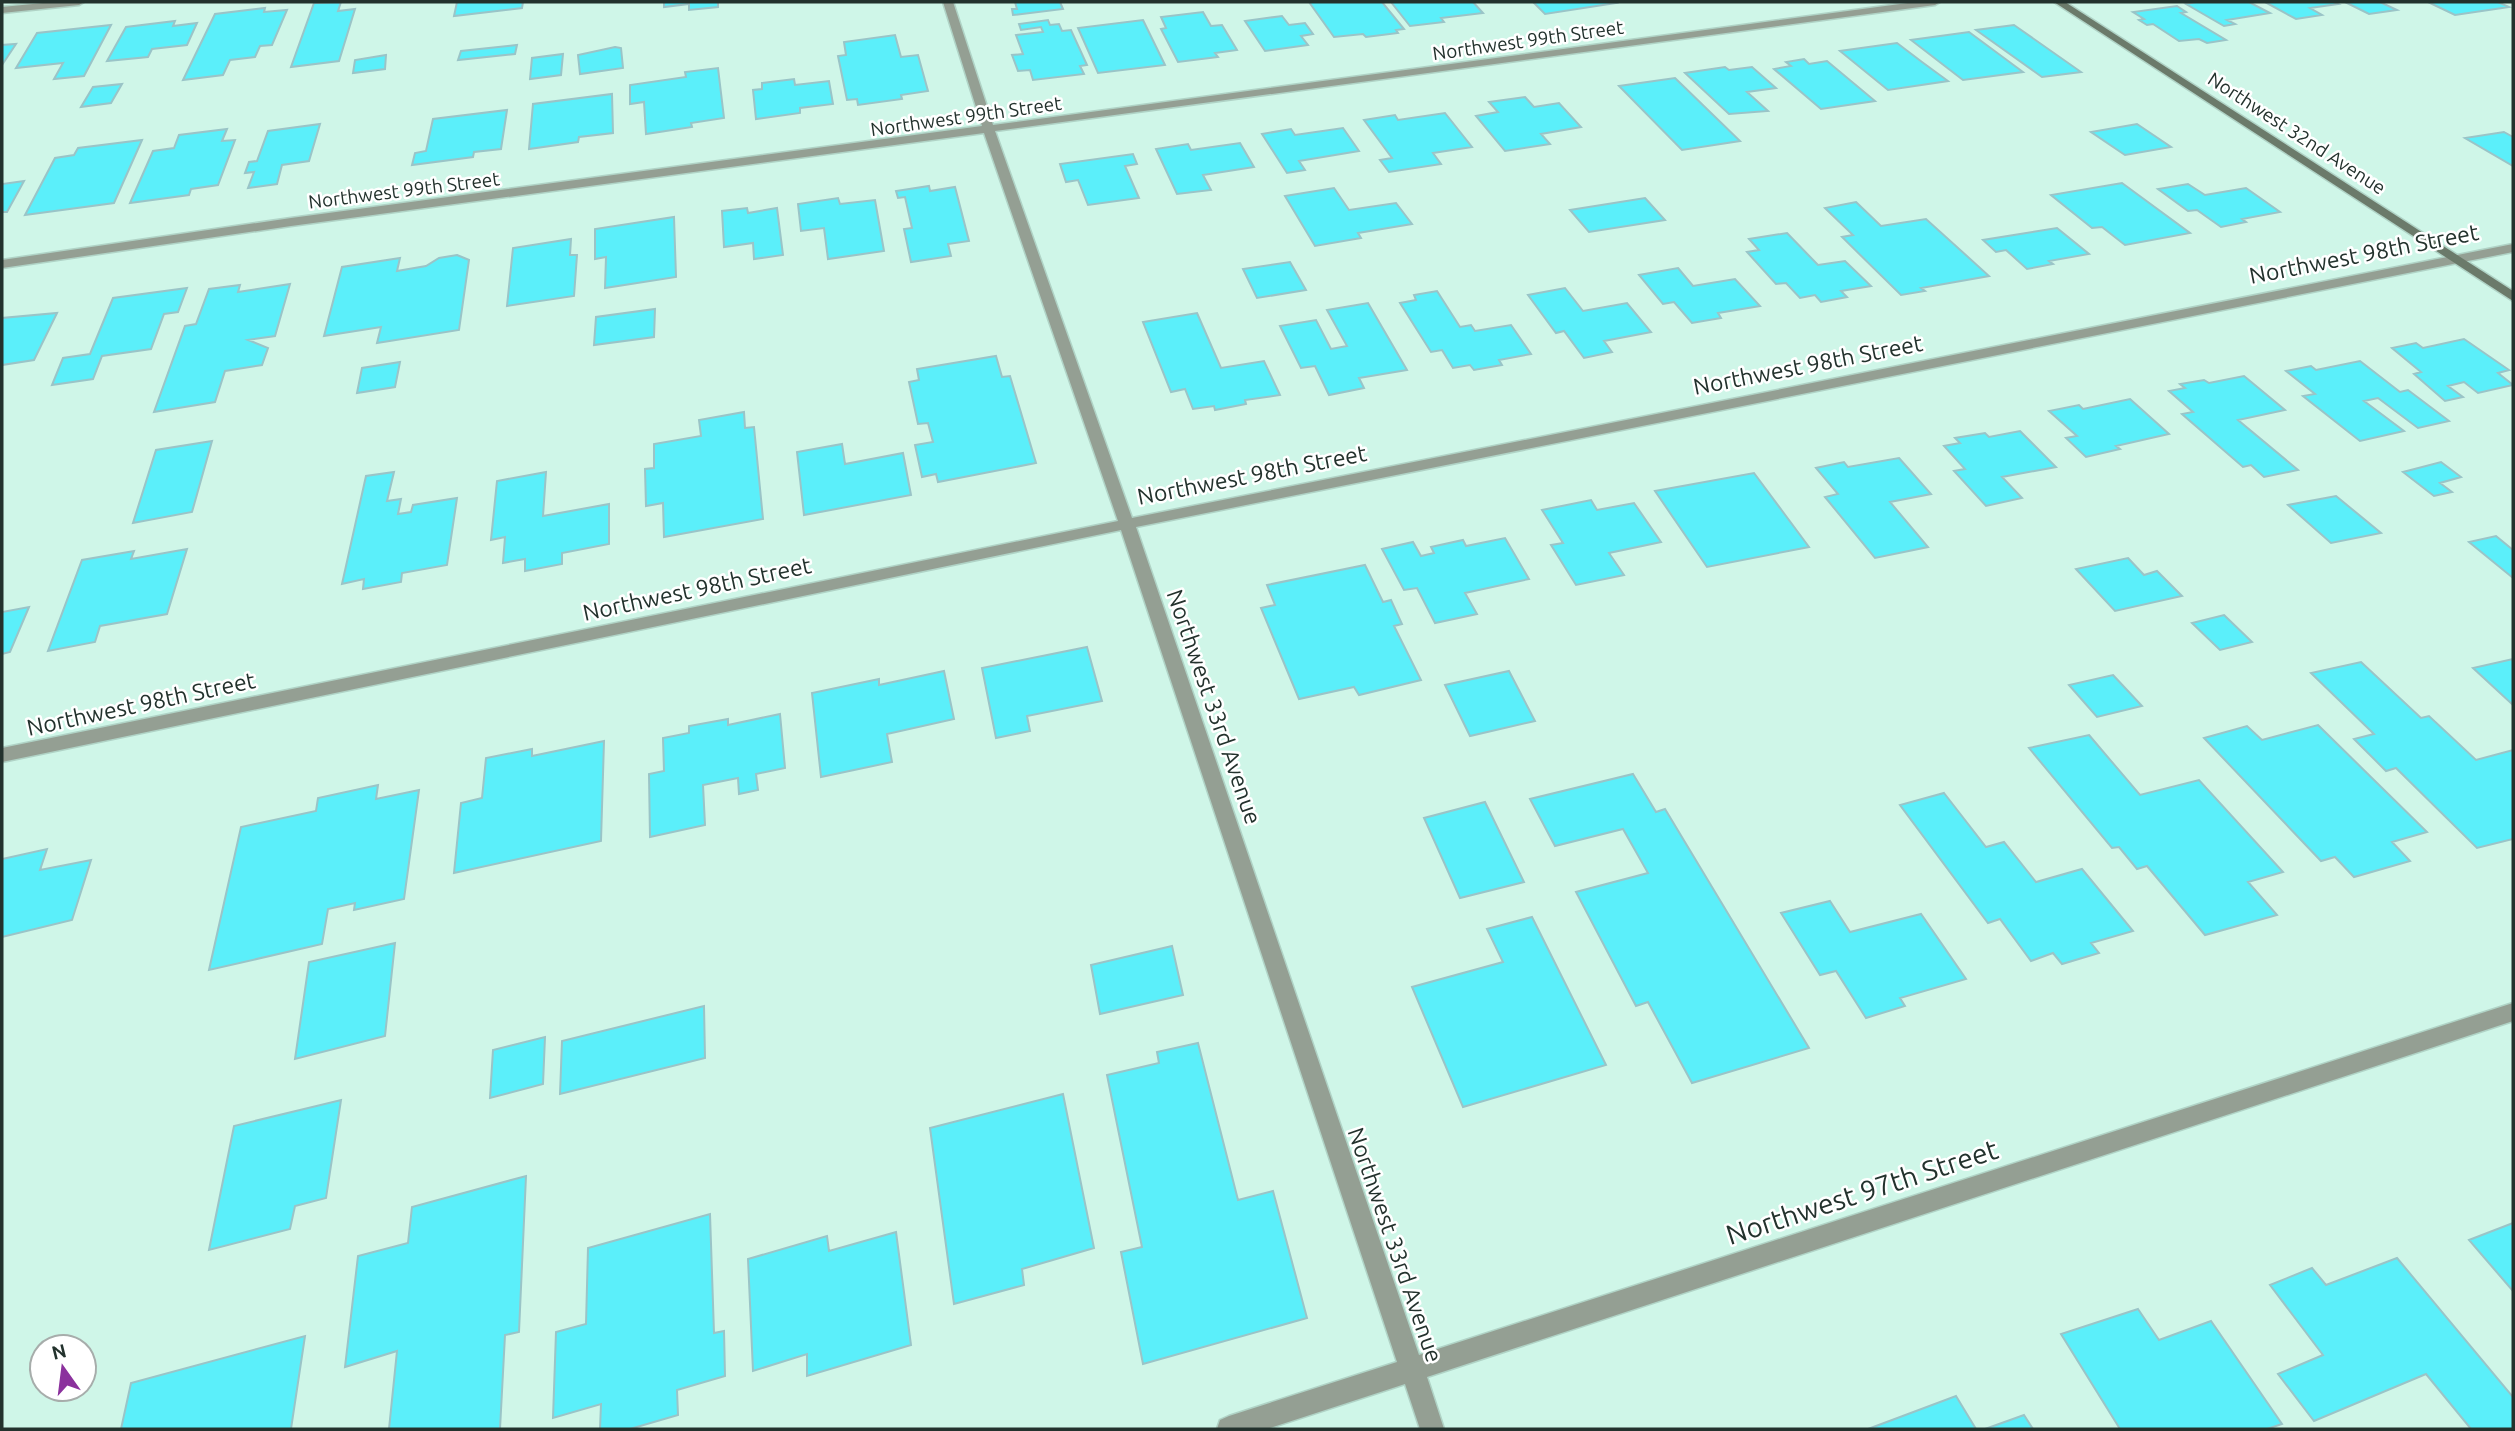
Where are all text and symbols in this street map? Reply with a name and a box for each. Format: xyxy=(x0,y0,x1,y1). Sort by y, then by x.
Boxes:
street label: Northwest 99th Street xyxy=(1431,16,1625,64)
street label: Northwest 32nd Avenue xyxy=(2204,67,2390,199)
street label: Northwest 99th Street xyxy=(869,92,1063,140)
street label: Northwest 99th Street xyxy=(307,167,501,213)
street label: Northwest 98th Street xyxy=(2247,219,2481,288)
street label: Northwest 98th Street xyxy=(1691,330,1925,399)
street label: Northwest 98th Street xyxy=(1135,440,1369,509)
street label: Northwest 98th Street xyxy=(580,552,814,625)
street label: Northwest 33rd Avenue xyxy=(1163,586,1266,827)
street label: Northwest 98th Street xyxy=(24,667,258,740)
street label: Northwest 33rd Avenue xyxy=(1344,1124,1447,1365)
street label: Northwest 97th Street xyxy=(1722,1133,2002,1250)
north arrow xyxy=(28,1333,98,1403)
text: N xyxy=(49,1339,68,1364)

